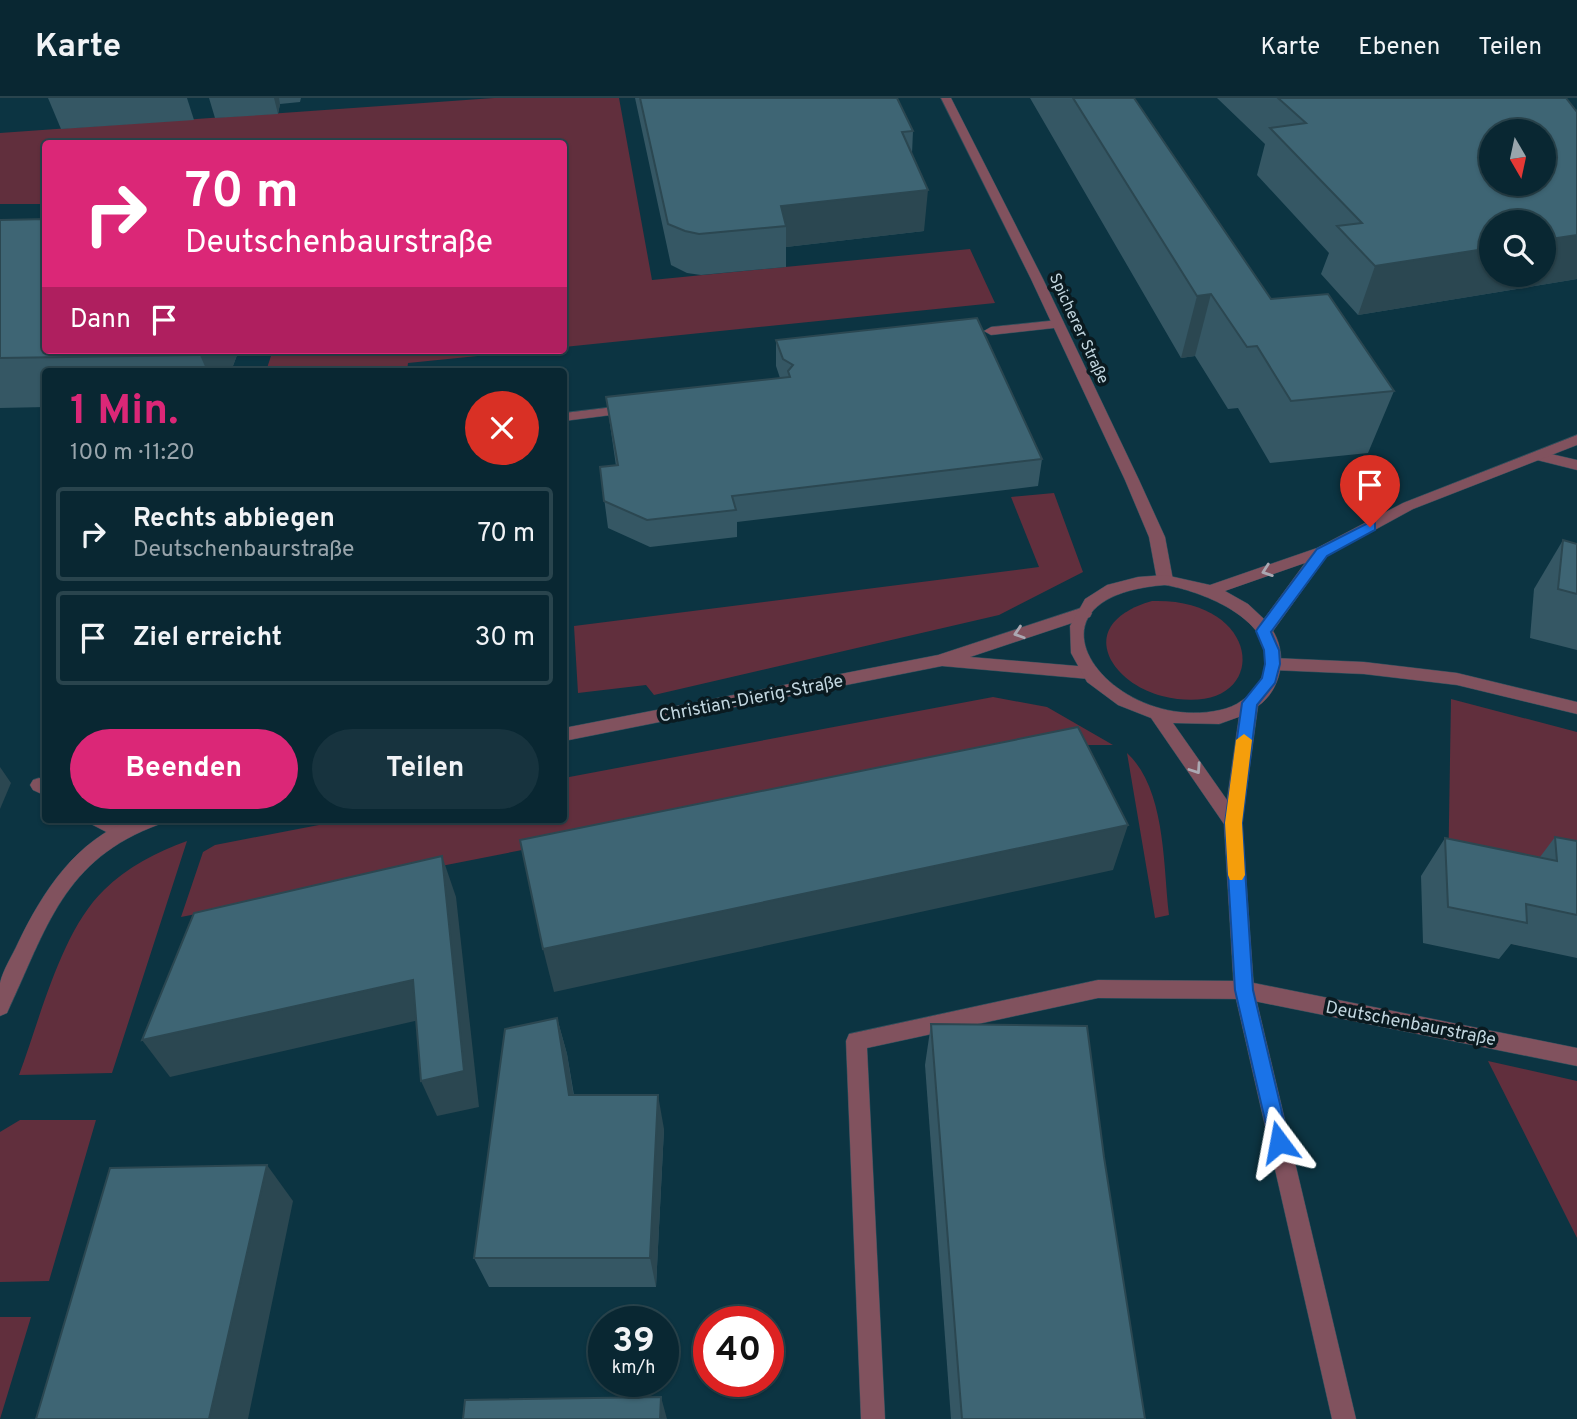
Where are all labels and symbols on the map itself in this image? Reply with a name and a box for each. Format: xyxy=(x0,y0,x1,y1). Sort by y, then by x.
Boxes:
north arrow xyxy=(1479,119,1556,196)
street label: Spicherer Straße xyxy=(1044,270,1113,387)
pin xyxy=(1340,455,1400,527)
one-way arrow xyxy=(1262,563,1274,577)
one-way arrow xyxy=(1013,625,1026,639)
street label: Christian-Dierig-Straße xyxy=(657,670,845,729)
one-way arrow xyxy=(1188,761,1200,774)
street label: Deutschenbaurstraße xyxy=(1324,997,1498,1052)
position arrow xyxy=(1242,1105,1316,1179)
speed limit sign: 40 xyxy=(693,1306,784,1397)

